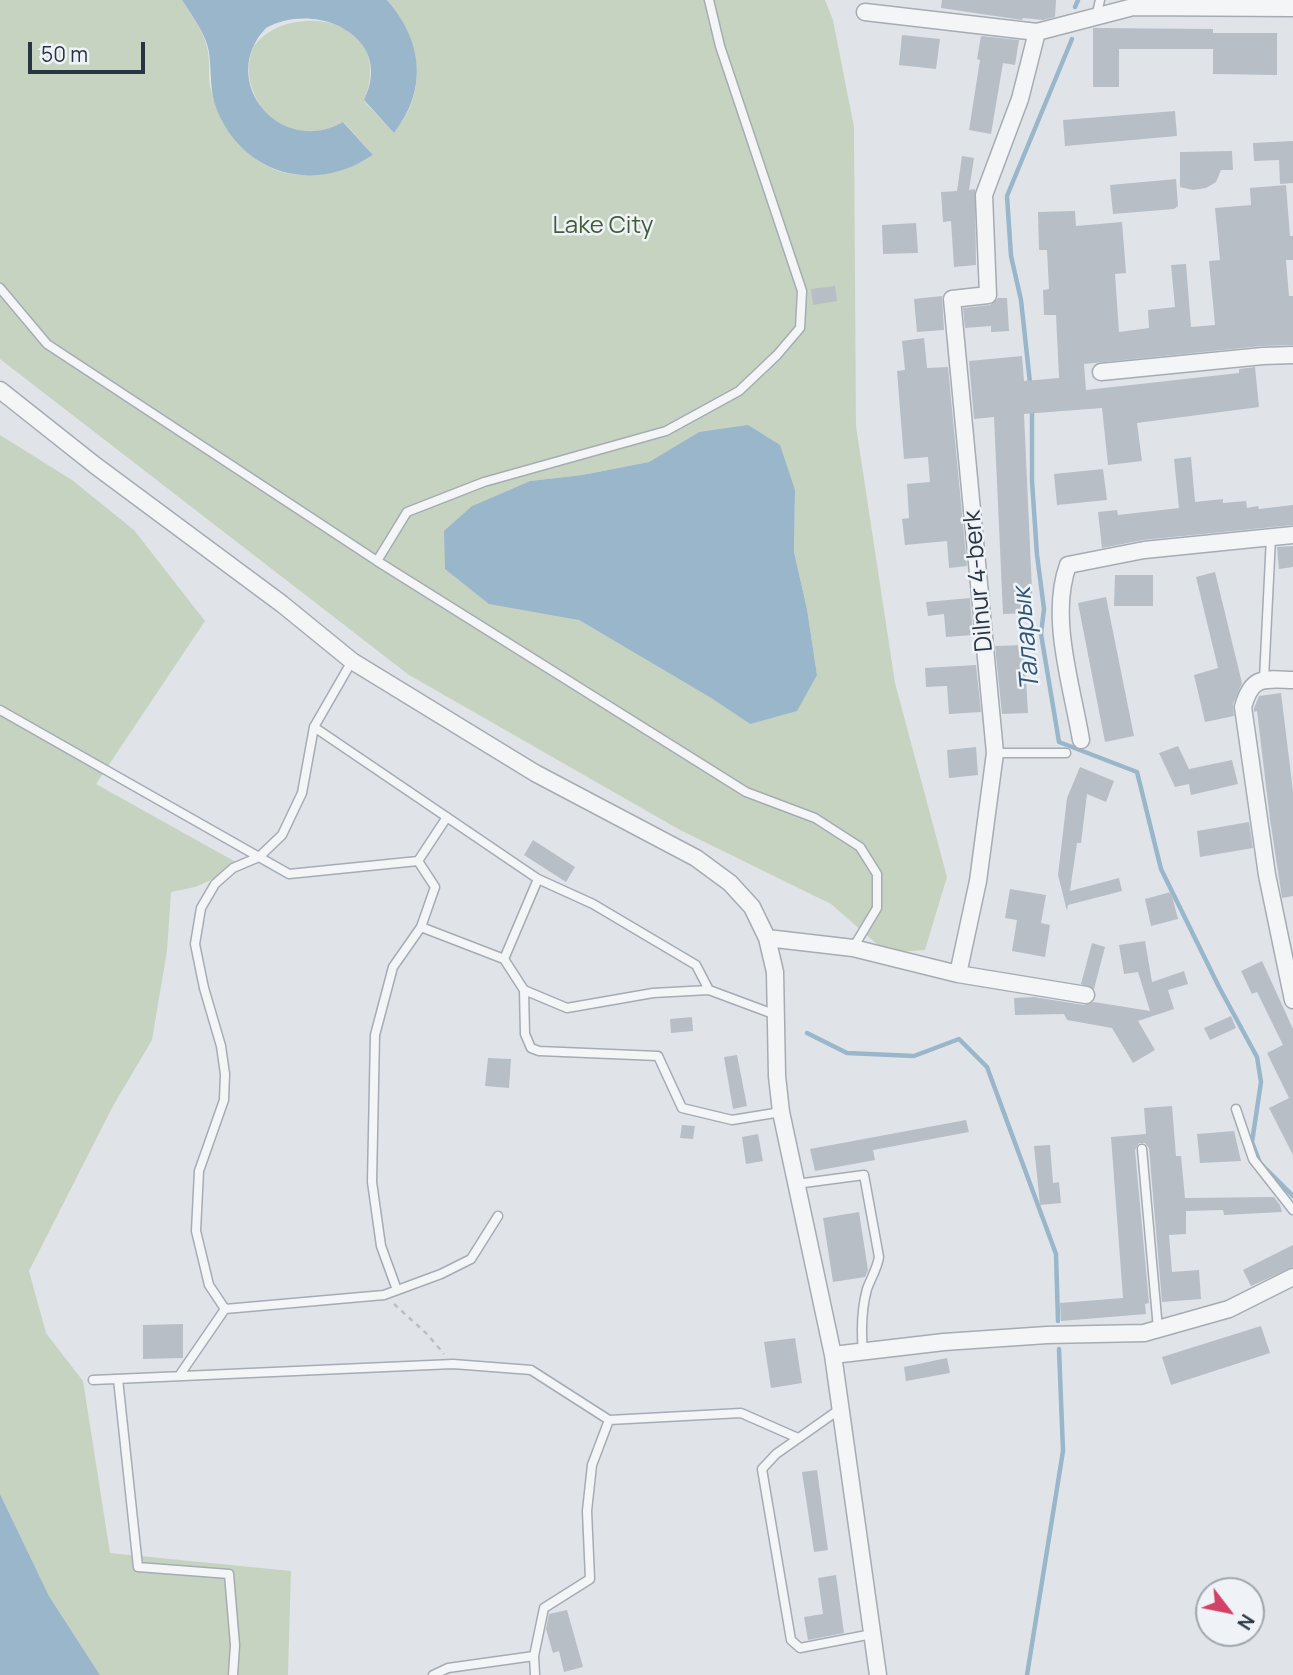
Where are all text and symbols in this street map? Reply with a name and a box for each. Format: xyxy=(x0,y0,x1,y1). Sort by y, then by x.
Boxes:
scale bar xyxy=(32,28,149,72)
text: 50 m xyxy=(41,40,88,68)
park label: Lake City xyxy=(553,212,653,240)
street label: Dilnur 4-berk xyxy=(958,509,1000,653)
water label: Таларык xyxy=(1007,586,1047,692)
north arrow xyxy=(1195,1577,1265,1647)
text: N xyxy=(1231,1609,1261,1635)

